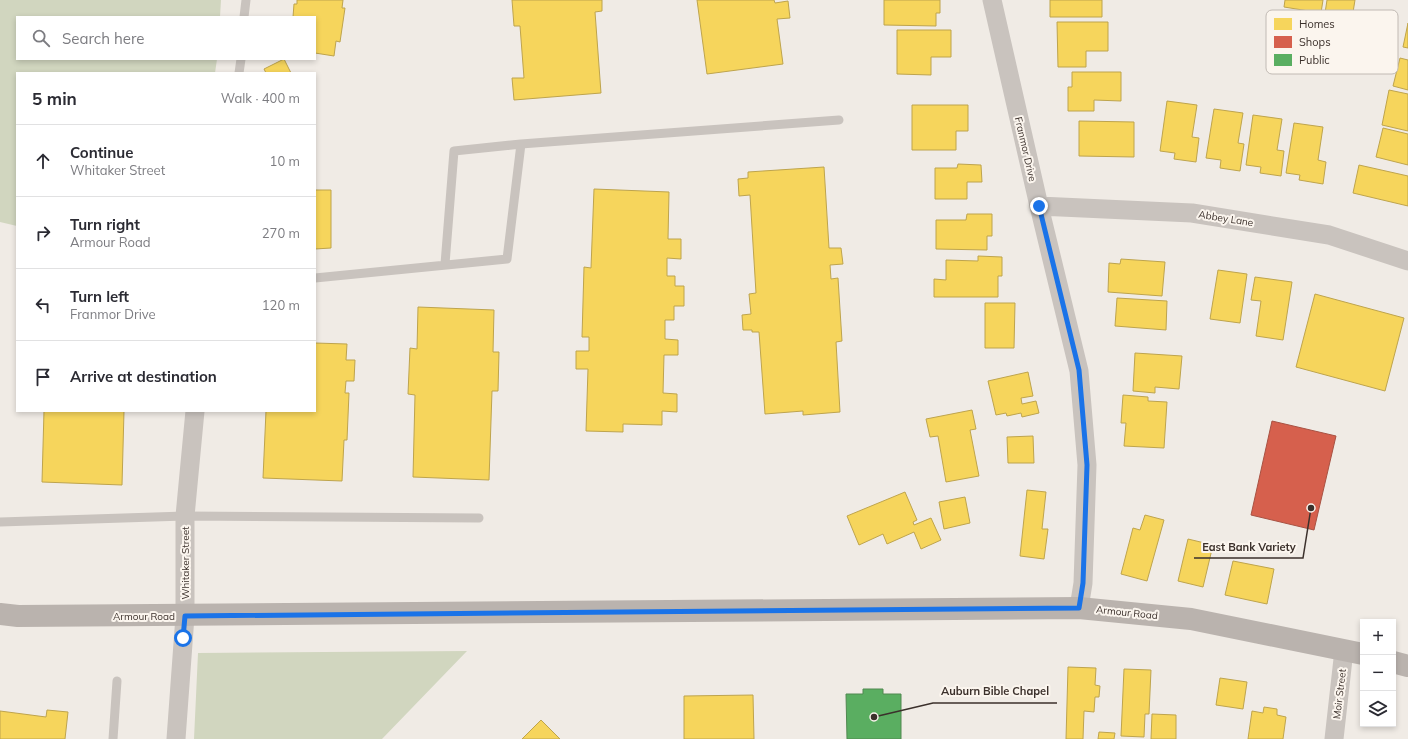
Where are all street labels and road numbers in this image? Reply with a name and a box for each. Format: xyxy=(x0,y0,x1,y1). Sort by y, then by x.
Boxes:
street label: Franmor Drive xyxy=(1012,116,1039,183)
street label: Abbey Lane xyxy=(1198,208,1254,229)
street label: Whitaker Street xyxy=(179,526,192,600)
street label: Armour Road xyxy=(1095,603,1158,622)
street label: Armour Road xyxy=(113,610,175,623)
street label: Moir Street xyxy=(1330,668,1349,720)

